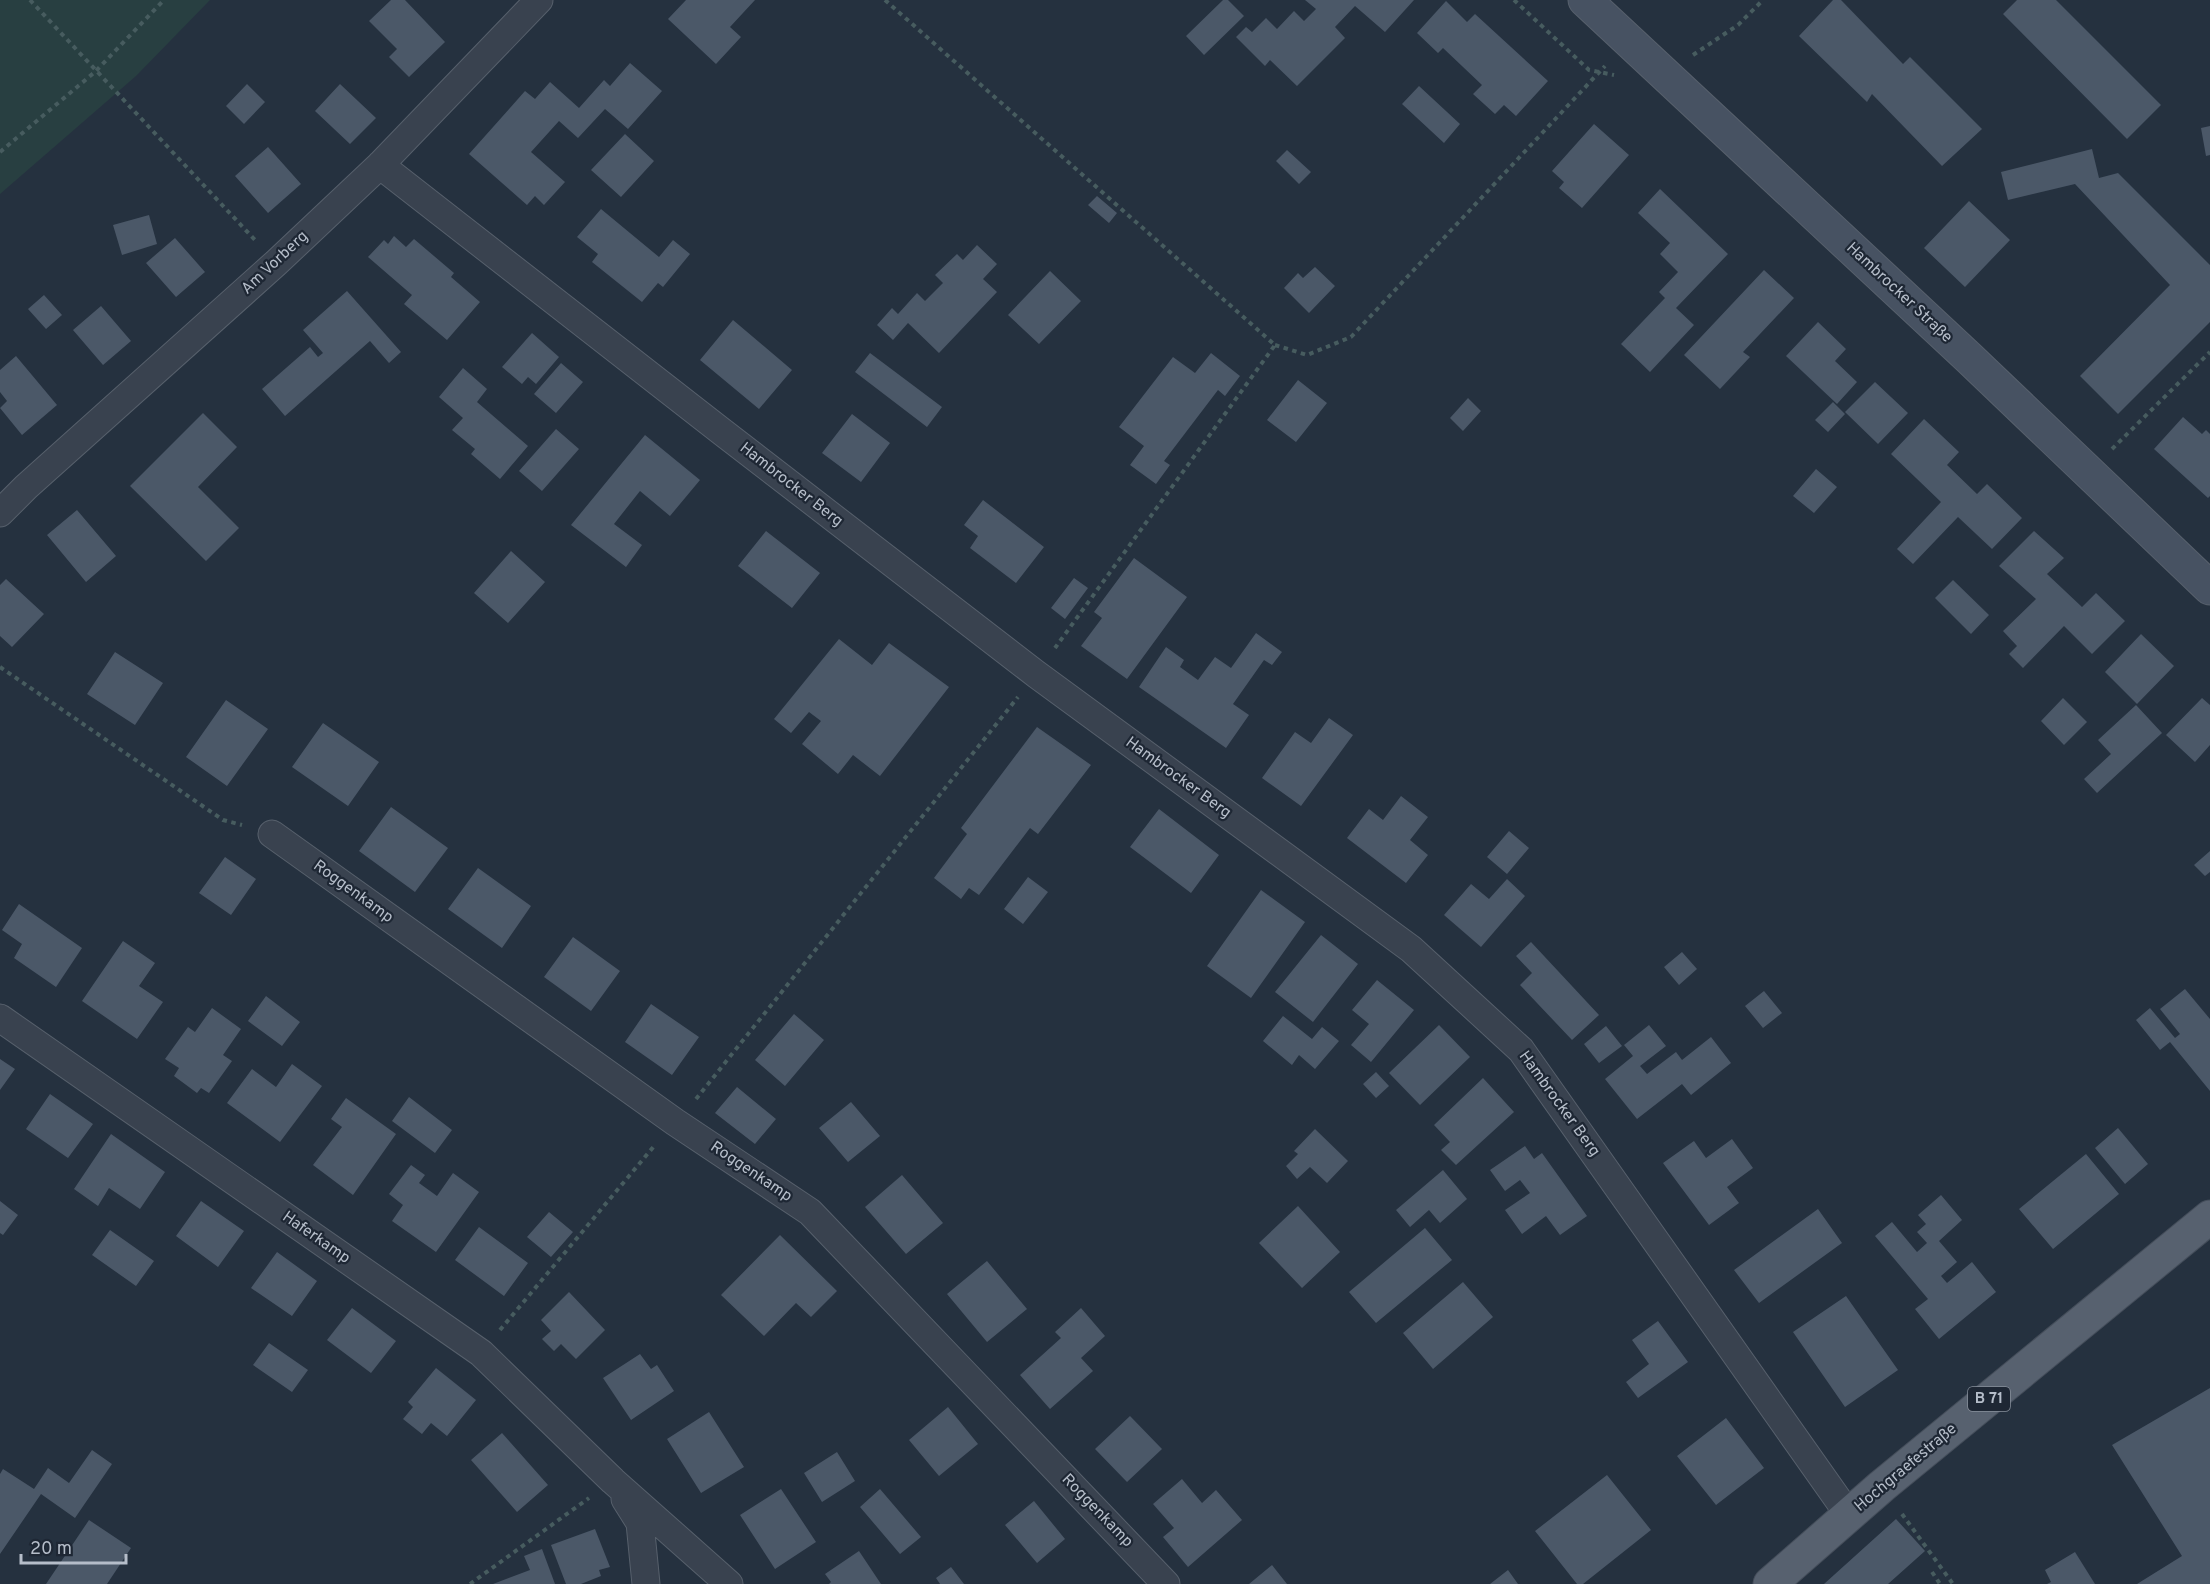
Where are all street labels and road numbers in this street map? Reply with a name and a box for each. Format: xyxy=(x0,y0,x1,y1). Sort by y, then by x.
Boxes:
street label: Am Vorberg xyxy=(237,227,313,299)
street label: Hambrocker Straße xyxy=(1842,239,1956,347)
street label: Hambrocker Berg xyxy=(735,438,847,532)
street label: Hambrocker Berg xyxy=(1121,733,1235,823)
street label: Roggenkamp xyxy=(309,856,397,928)
street label: Hambrocker Berg xyxy=(1514,1047,1604,1161)
street label: Roggenkamp xyxy=(706,1137,796,1207)
street label: Haferkamp xyxy=(278,1207,354,1269)
road number: B 71 xyxy=(1968,1387,2010,1411)
street label: Hochgraefestraße xyxy=(1851,1419,1961,1517)
street label: Roggenkamp xyxy=(1057,1470,1137,1552)

